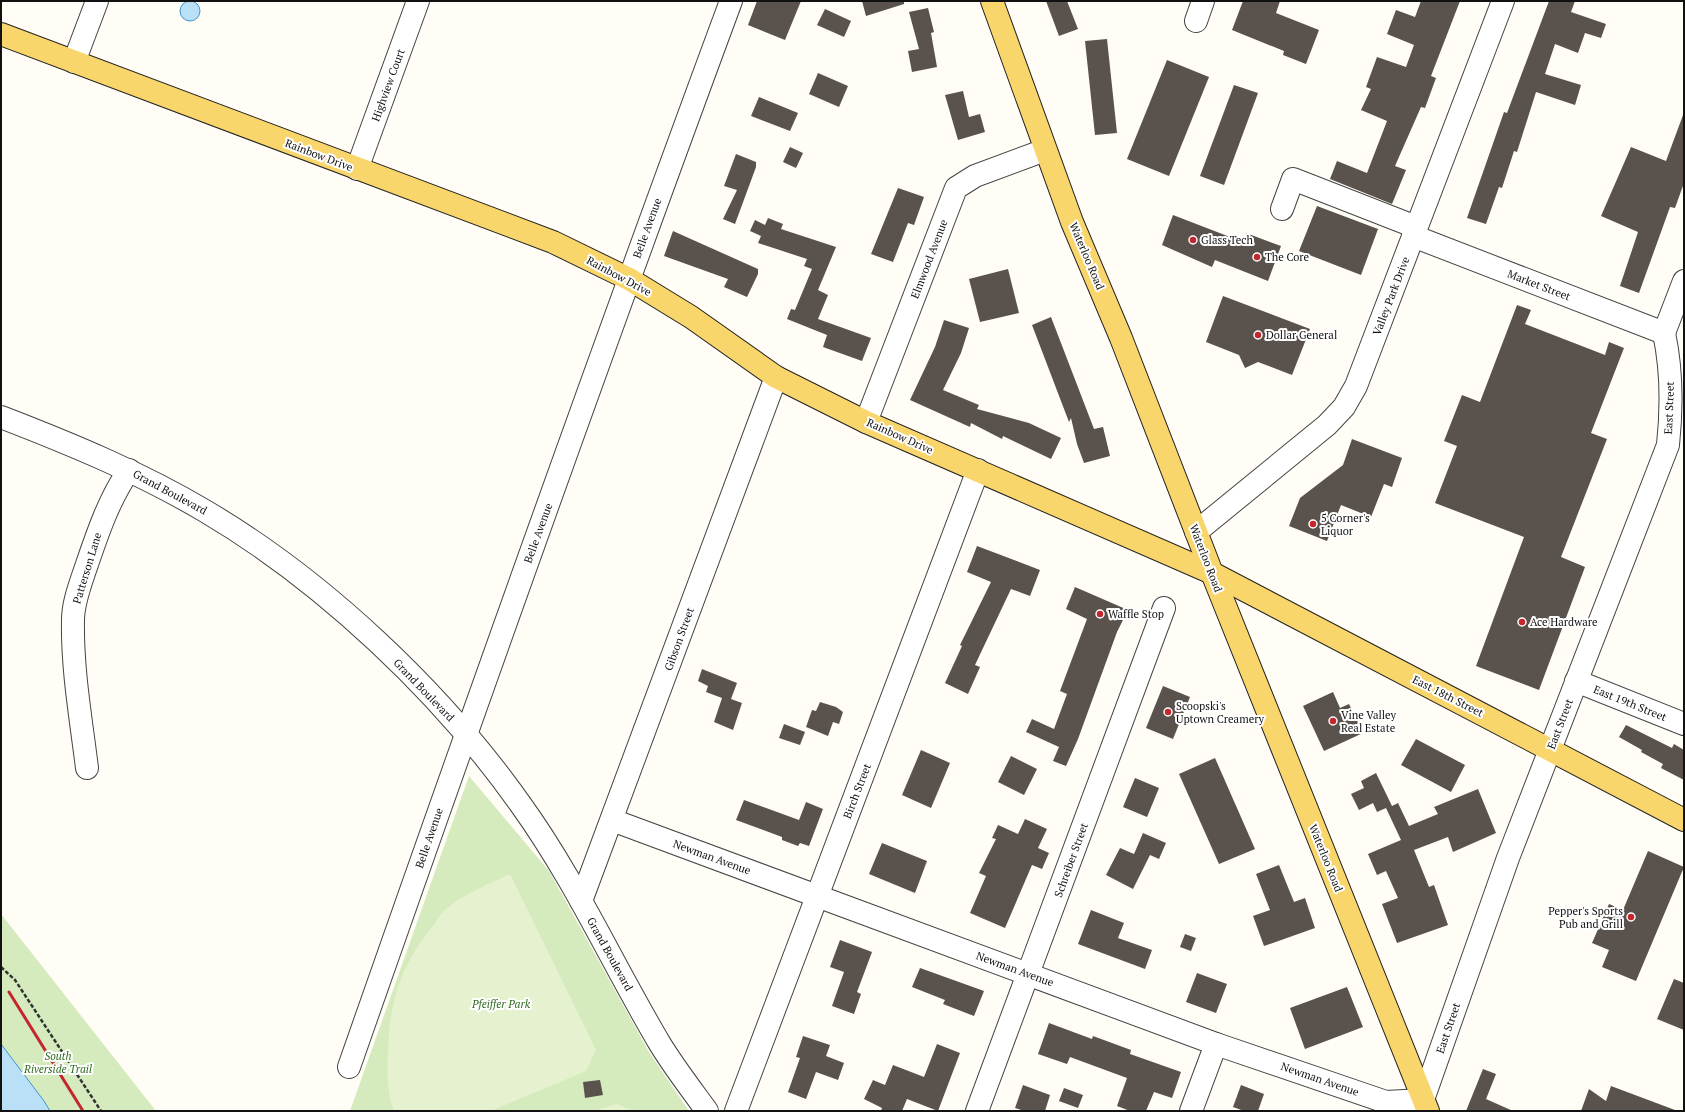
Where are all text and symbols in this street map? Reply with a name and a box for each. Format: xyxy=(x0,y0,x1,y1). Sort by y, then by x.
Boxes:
street label: Highview Court xyxy=(368,47,408,123)
street label: Rainbow Drive xyxy=(283,136,355,174)
street label: Belle Avenue xyxy=(630,196,664,260)
street label: Elmwood Avenue xyxy=(907,217,951,301)
street label: Waterloo Road xyxy=(1067,220,1107,292)
place label: Glass Tech xyxy=(1201,233,1253,247)
marker: Glass Tech xyxy=(1188,235,1198,245)
place label: The Core xyxy=(1265,250,1310,264)
marker: The Core xyxy=(1252,252,1262,262)
street label: Rainbow Drive xyxy=(584,253,654,299)
street label: Valley Park Drive xyxy=(1370,254,1413,337)
street label: Market Street xyxy=(1505,267,1573,303)
place label: Dollar General xyxy=(1266,328,1337,342)
marker: Dollar General xyxy=(1253,330,1263,340)
street label: East Street xyxy=(1661,381,1677,435)
street label: Rainbow Drive xyxy=(865,415,936,457)
street label: Grand Boulevard xyxy=(131,467,209,517)
street label: Belle Avenue xyxy=(521,501,555,565)
place label: 5 Corner's Liquor xyxy=(1321,511,1370,538)
marker: 5 Corner's Liquor xyxy=(1308,519,1318,529)
street label: Waterloo Road xyxy=(1187,522,1225,594)
street label: Patterson Lane xyxy=(70,530,105,605)
street label: Gibson Street xyxy=(661,605,697,673)
place label: Waffle Stop xyxy=(1108,607,1164,621)
marker: Waffle Stop xyxy=(1095,609,1105,619)
place label: Ace Hardware xyxy=(1530,615,1598,629)
marker: Ace Hardware xyxy=(1517,617,1527,627)
street label: Grand Boulevard xyxy=(391,656,457,724)
street label: East 18th Street xyxy=(1410,672,1486,720)
street label: East 19th Street xyxy=(1591,682,1669,724)
street label: East Street xyxy=(1544,697,1576,751)
place label: Scoopski's Uptown Creamery xyxy=(1176,699,1265,726)
marker: Scoopski's Uptown Creamery xyxy=(1163,707,1173,717)
place label: Vine Valley Real Estate xyxy=(1341,708,1396,735)
marker: Vine Valley Real Estate xyxy=(1328,716,1338,726)
street label: Birch Street xyxy=(840,761,874,821)
street label: Belle Avenue xyxy=(412,806,446,870)
street label: Schreiber Street xyxy=(1051,821,1091,899)
street label: Waterloo Road xyxy=(1306,822,1346,894)
street label: Newman Avenue xyxy=(671,836,753,878)
place label: Pepper's Sports Pub and Grill xyxy=(1548,904,1623,931)
marker: Pepper's Sports Pub and Grill xyxy=(1626,912,1636,922)
street label: Grand Boulevard xyxy=(584,915,636,993)
street label: Newman Avenue xyxy=(974,948,1056,990)
park label: Pfeiffer Park xyxy=(471,997,531,1011)
street label: East Street xyxy=(1433,1001,1463,1055)
park label: South Riverside Trail xyxy=(23,1049,92,1076)
street label: Newman Avenue xyxy=(1279,1059,1361,1099)

